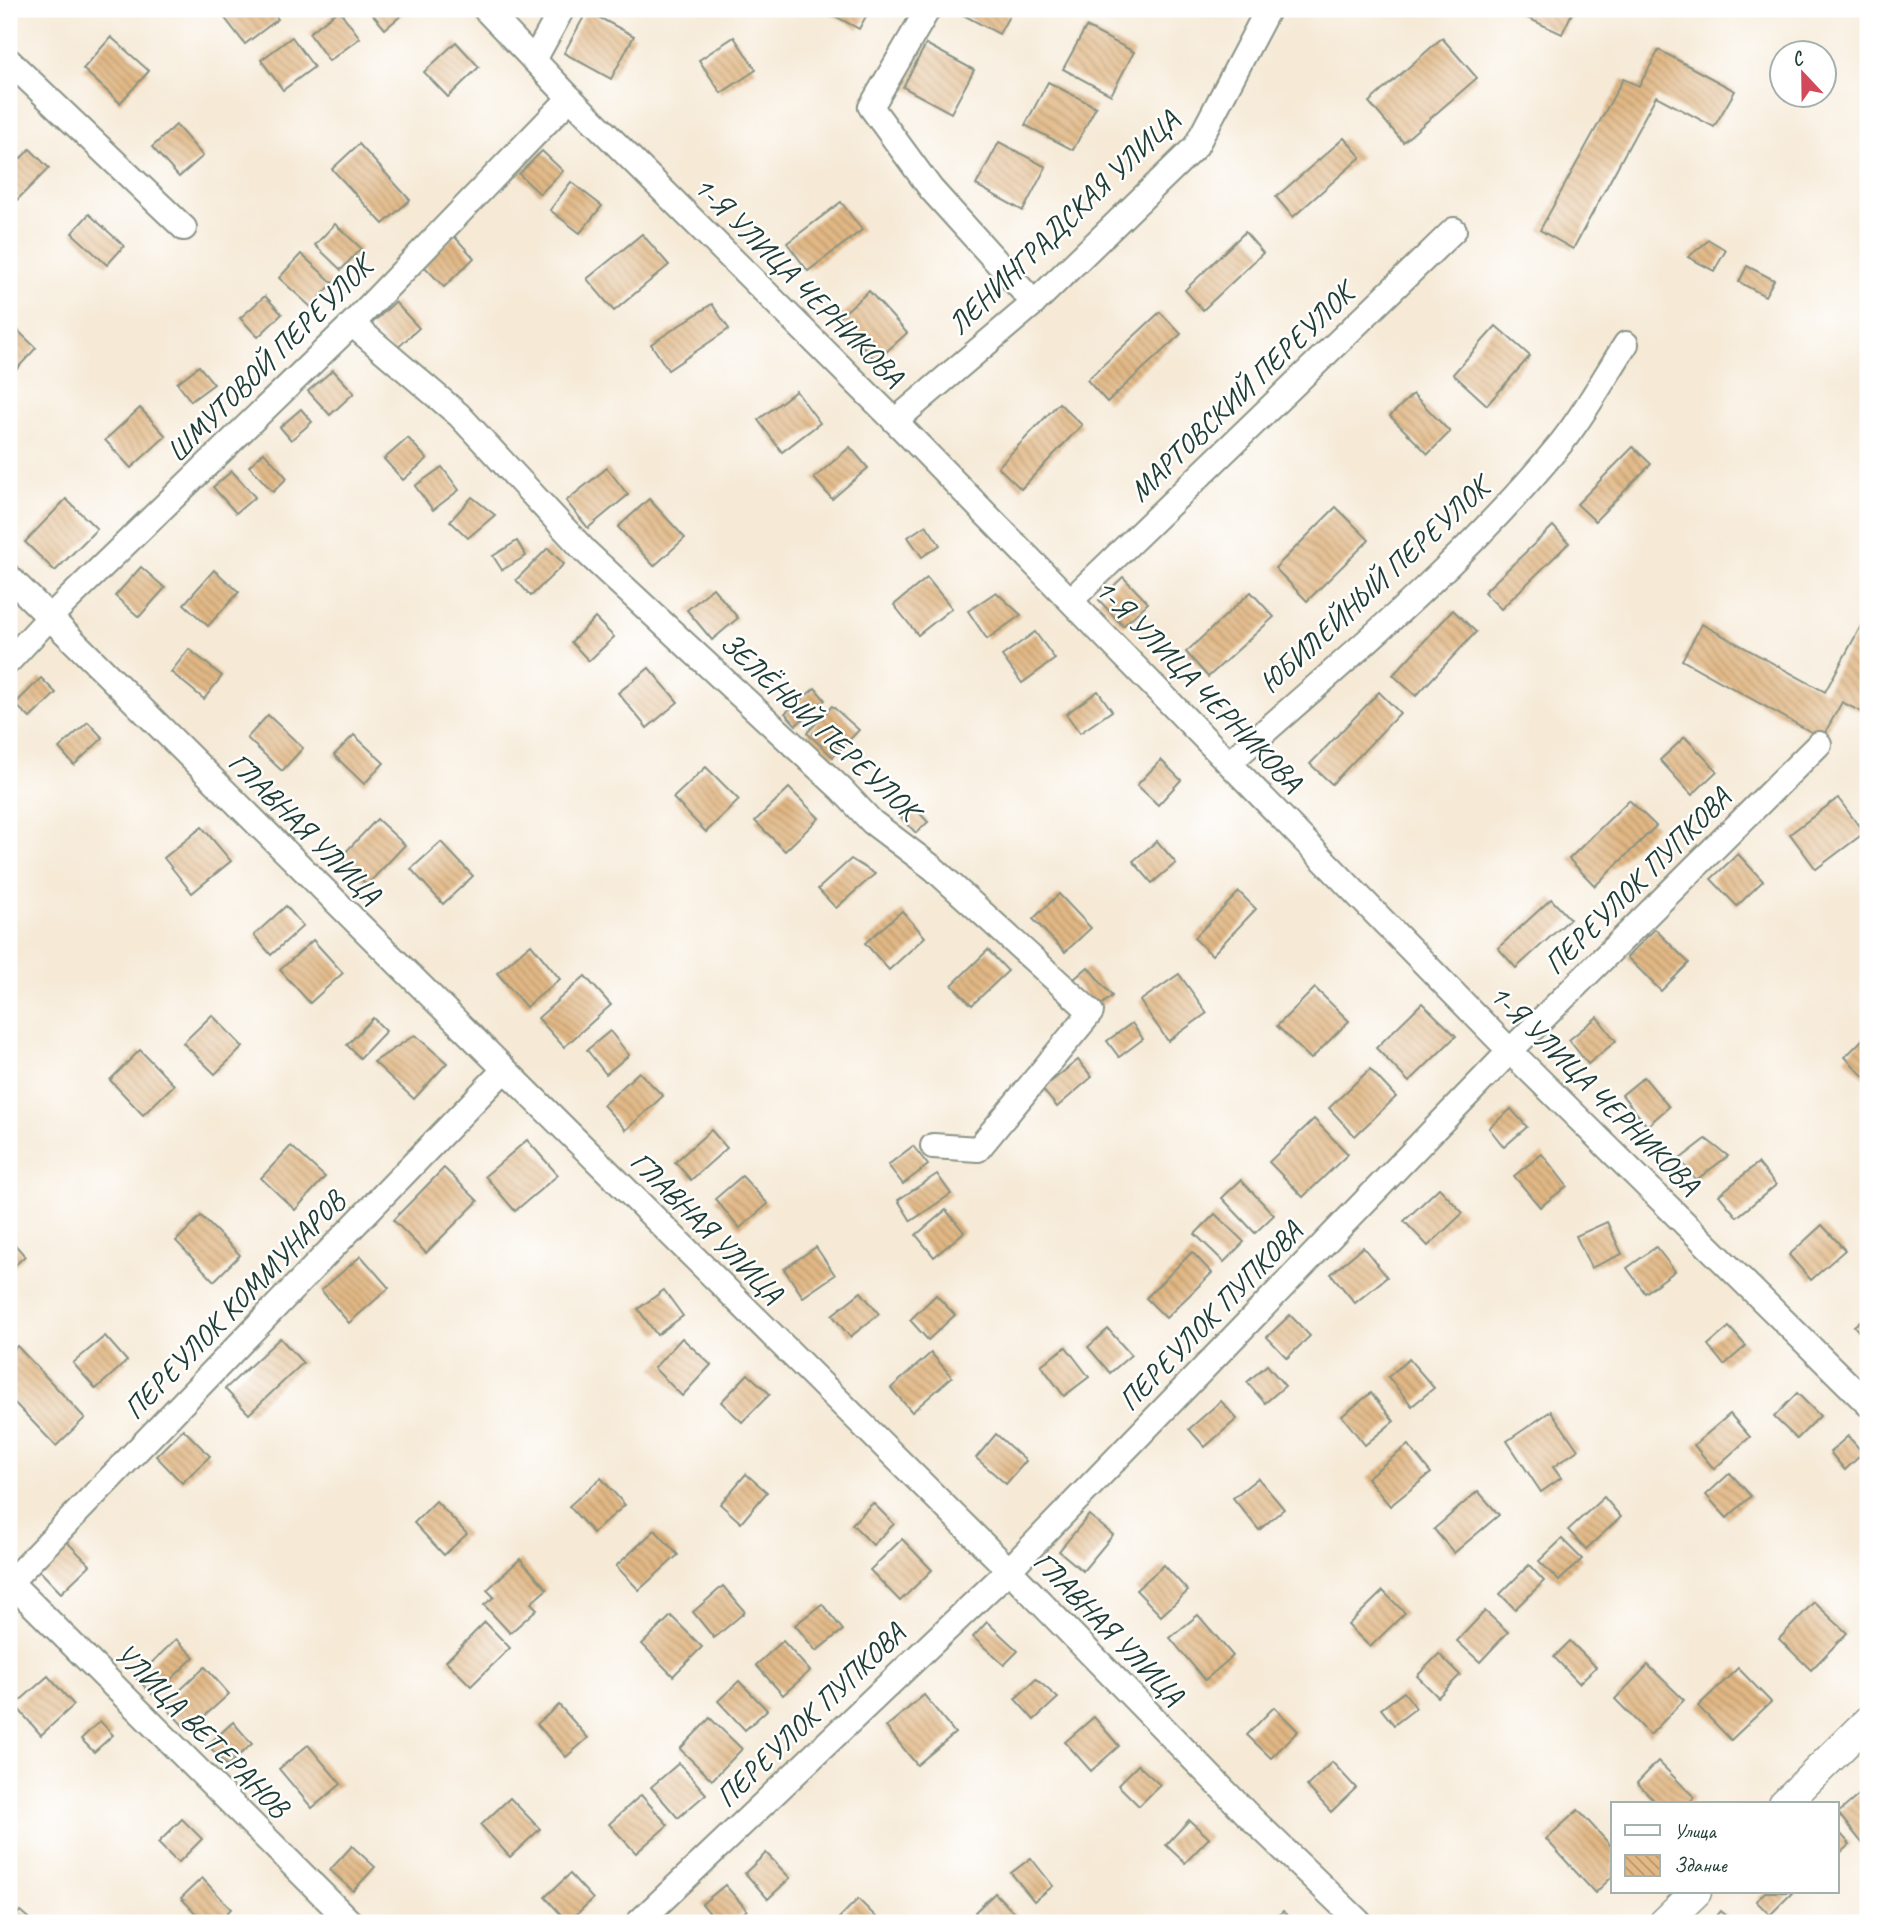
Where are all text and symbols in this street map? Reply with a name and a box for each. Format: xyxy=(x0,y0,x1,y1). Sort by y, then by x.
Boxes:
north arrow xyxy=(1769,38,1839,108)
text: С xyxy=(1788,45,1808,72)
street label: ЛЕНИНГРАДСКАЯ УЛИЦА xyxy=(939,101,1187,342)
street label: 1-Я УЛИЦА ЧЕРНИКОВА xyxy=(686,168,913,395)
street label: ШМУТОВОЙ ПЕРЕУЛОК xyxy=(158,244,384,470)
street label: МАРТОВСКИЙ ПЕРЕУЛОК xyxy=(1121,271,1366,509)
street label: ЮБИЛЕЙНЫЙ ПЕРЕУЛОК xyxy=(1251,465,1501,701)
street label: 1-Я УЛИЦА ЧЕРНИКОВА xyxy=(1087,570,1312,801)
street label: ЗЕЛЁНЫЙ ПЕРЕУЛОК xyxy=(712,624,932,832)
street label: ГЛАВНАЯ УЛИЦА xyxy=(221,744,390,913)
street label: ПЕРЕУЛОК ПУПКОВА xyxy=(1536,778,1740,982)
street label: 1-Я УЛИЦА ЧЕРНИКОВА xyxy=(1482,976,1709,1203)
street label: ГЛАВНАЯ УЛИЦА xyxy=(623,1143,792,1312)
street label: ПЕРЕУЛОК КОММУНАРОВ xyxy=(115,1181,355,1427)
street label: ПЕРЕУЛОК ПУПКОВА xyxy=(1110,1212,1311,1419)
street label: ГЛАВНАЯ УЛИЦА xyxy=(1026,1543,1193,1714)
street label: ПЕРЕУЛОК ПУПКОВА xyxy=(707,1614,914,1815)
street label: УЛИЦА ВЕТЕРАНОВ xyxy=(107,1635,299,1827)
legend xyxy=(1611,1802,1839,1894)
text: Улица xyxy=(1674,1818,1717,1844)
text: Здание xyxy=(1674,1852,1728,1878)

